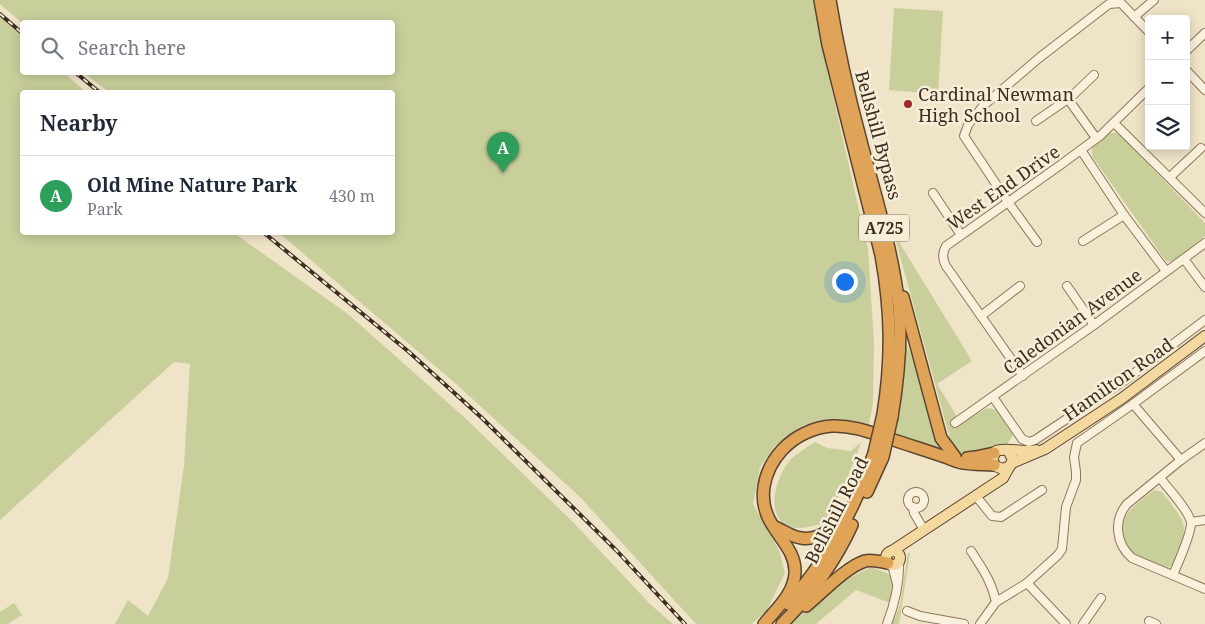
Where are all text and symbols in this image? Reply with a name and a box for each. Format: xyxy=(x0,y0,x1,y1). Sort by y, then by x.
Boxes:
map controls xyxy=(1145,15,1190,150)
button: + xyxy=(1145,15,1190,60)
search box xyxy=(20,20,395,75)
icon: search xyxy=(38,34,66,62)
text: Search here xyxy=(78,35,186,61)
button: − xyxy=(1145,60,1190,105)
street label: Bellshill Bypass xyxy=(850,68,908,202)
place label: Cardinal Newman High School xyxy=(918,82,1075,127)
marker: Cardinal Newman High School xyxy=(902,98,914,110)
button: layers xyxy=(1145,105,1190,150)
text: Nearby xyxy=(40,109,118,137)
pin: A xyxy=(487,132,519,173)
street label: West End Drive xyxy=(942,139,1064,235)
text: Old Mine Nature Park xyxy=(87,172,297,198)
text: A xyxy=(50,185,62,207)
text: 430 m xyxy=(329,185,375,207)
text: Park xyxy=(87,198,123,220)
road number: A725 xyxy=(859,214,909,242)
street label: Caledonian Avenue xyxy=(998,263,1146,379)
your location xyxy=(832,269,858,295)
street label: Hamilton Road xyxy=(1058,332,1178,426)
street label: Bellshill Road xyxy=(799,452,873,568)

